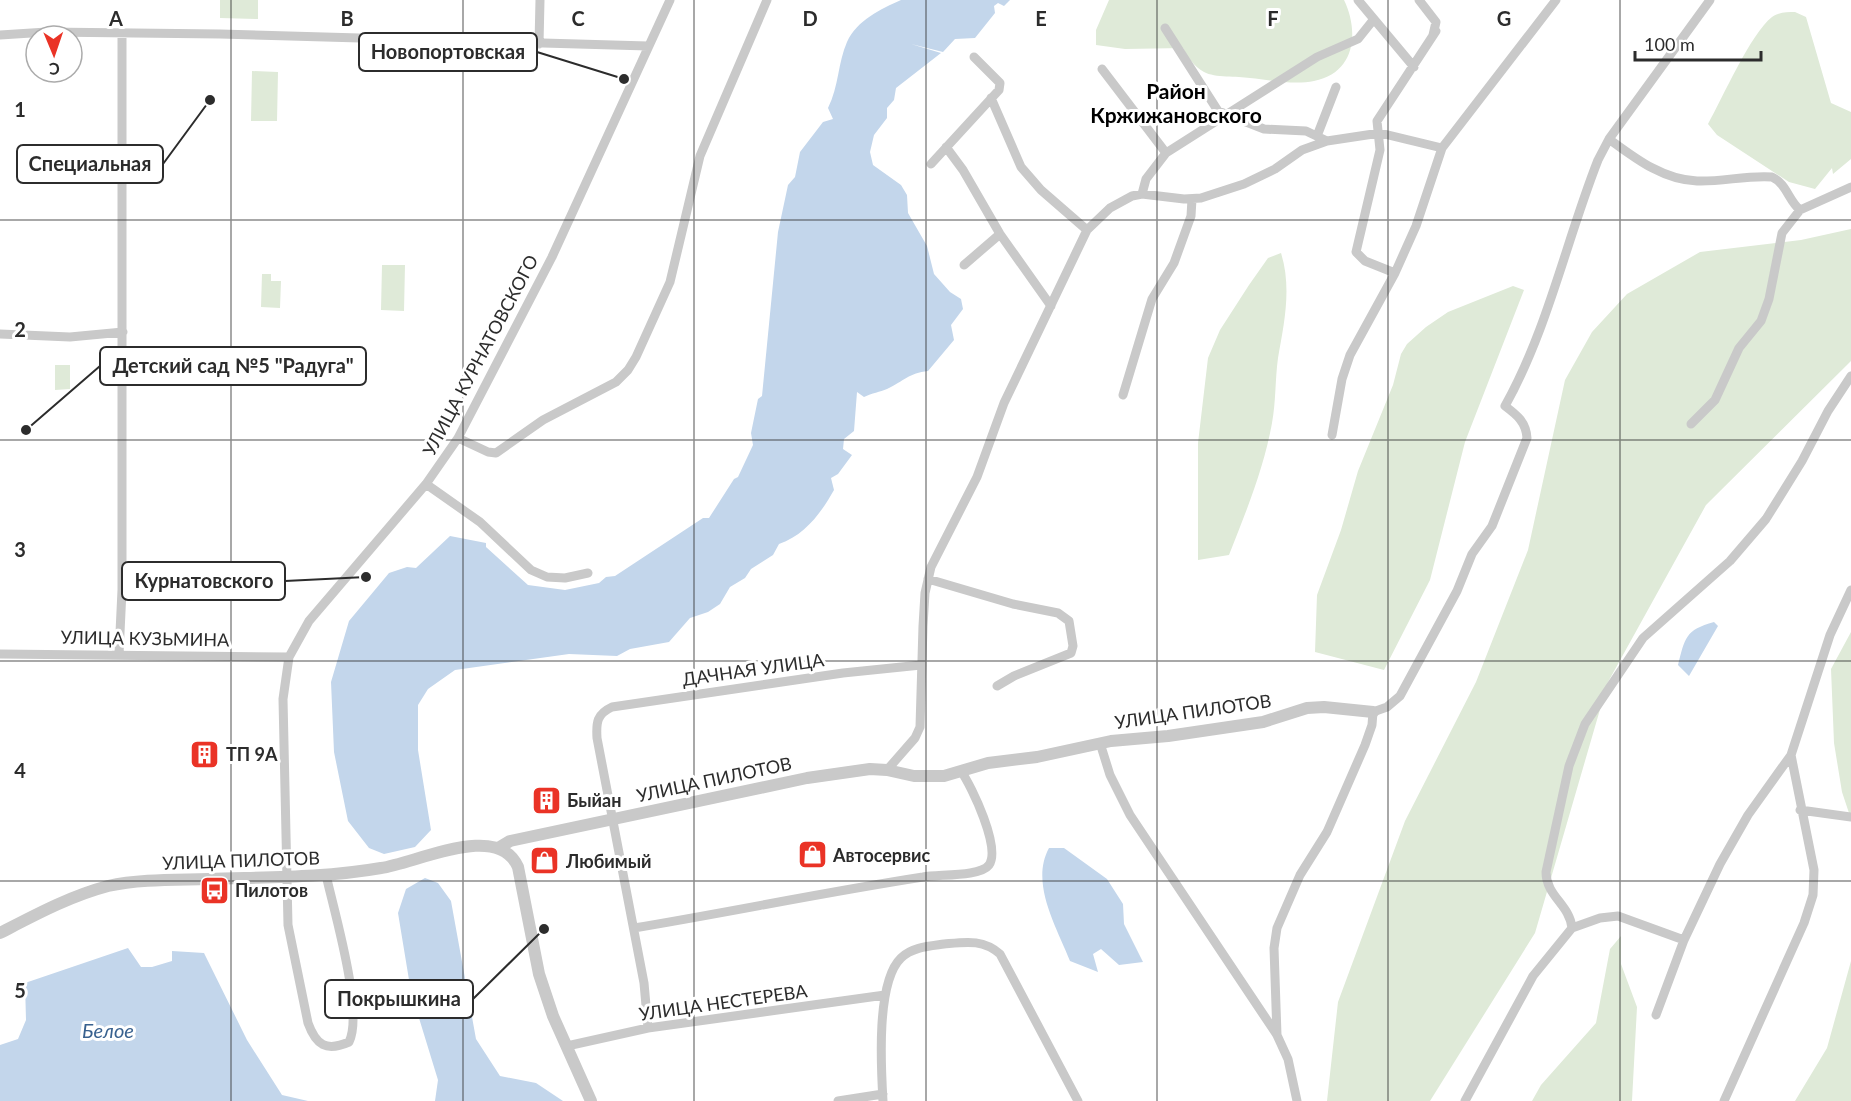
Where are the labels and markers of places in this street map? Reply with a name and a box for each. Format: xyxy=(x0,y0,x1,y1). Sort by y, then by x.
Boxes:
callout: Новопортовская xyxy=(359,33,537,71)
callout: Специальная xyxy=(17,145,163,183)
callout: Детский сад №5 "Радуга" xyxy=(100,347,366,385)
callout: Курнатовского xyxy=(122,562,285,600)
building icon: ТП 9А xyxy=(189,738,221,770)
place label: ТП 9А xyxy=(226,743,278,765)
building icon: Быйан xyxy=(530,784,562,816)
place label: Быйан xyxy=(567,789,621,811)
shop icon: Автосервис xyxy=(796,839,828,871)
place label: Автосервис xyxy=(832,844,931,866)
shop icon: Любимый xyxy=(529,845,561,877)
place label: Любимый xyxy=(565,850,652,872)
bus stop icon: Пилотов xyxy=(198,874,230,906)
place label: Пилотов xyxy=(235,879,308,901)
callout: Покрышкина xyxy=(325,980,473,1018)

